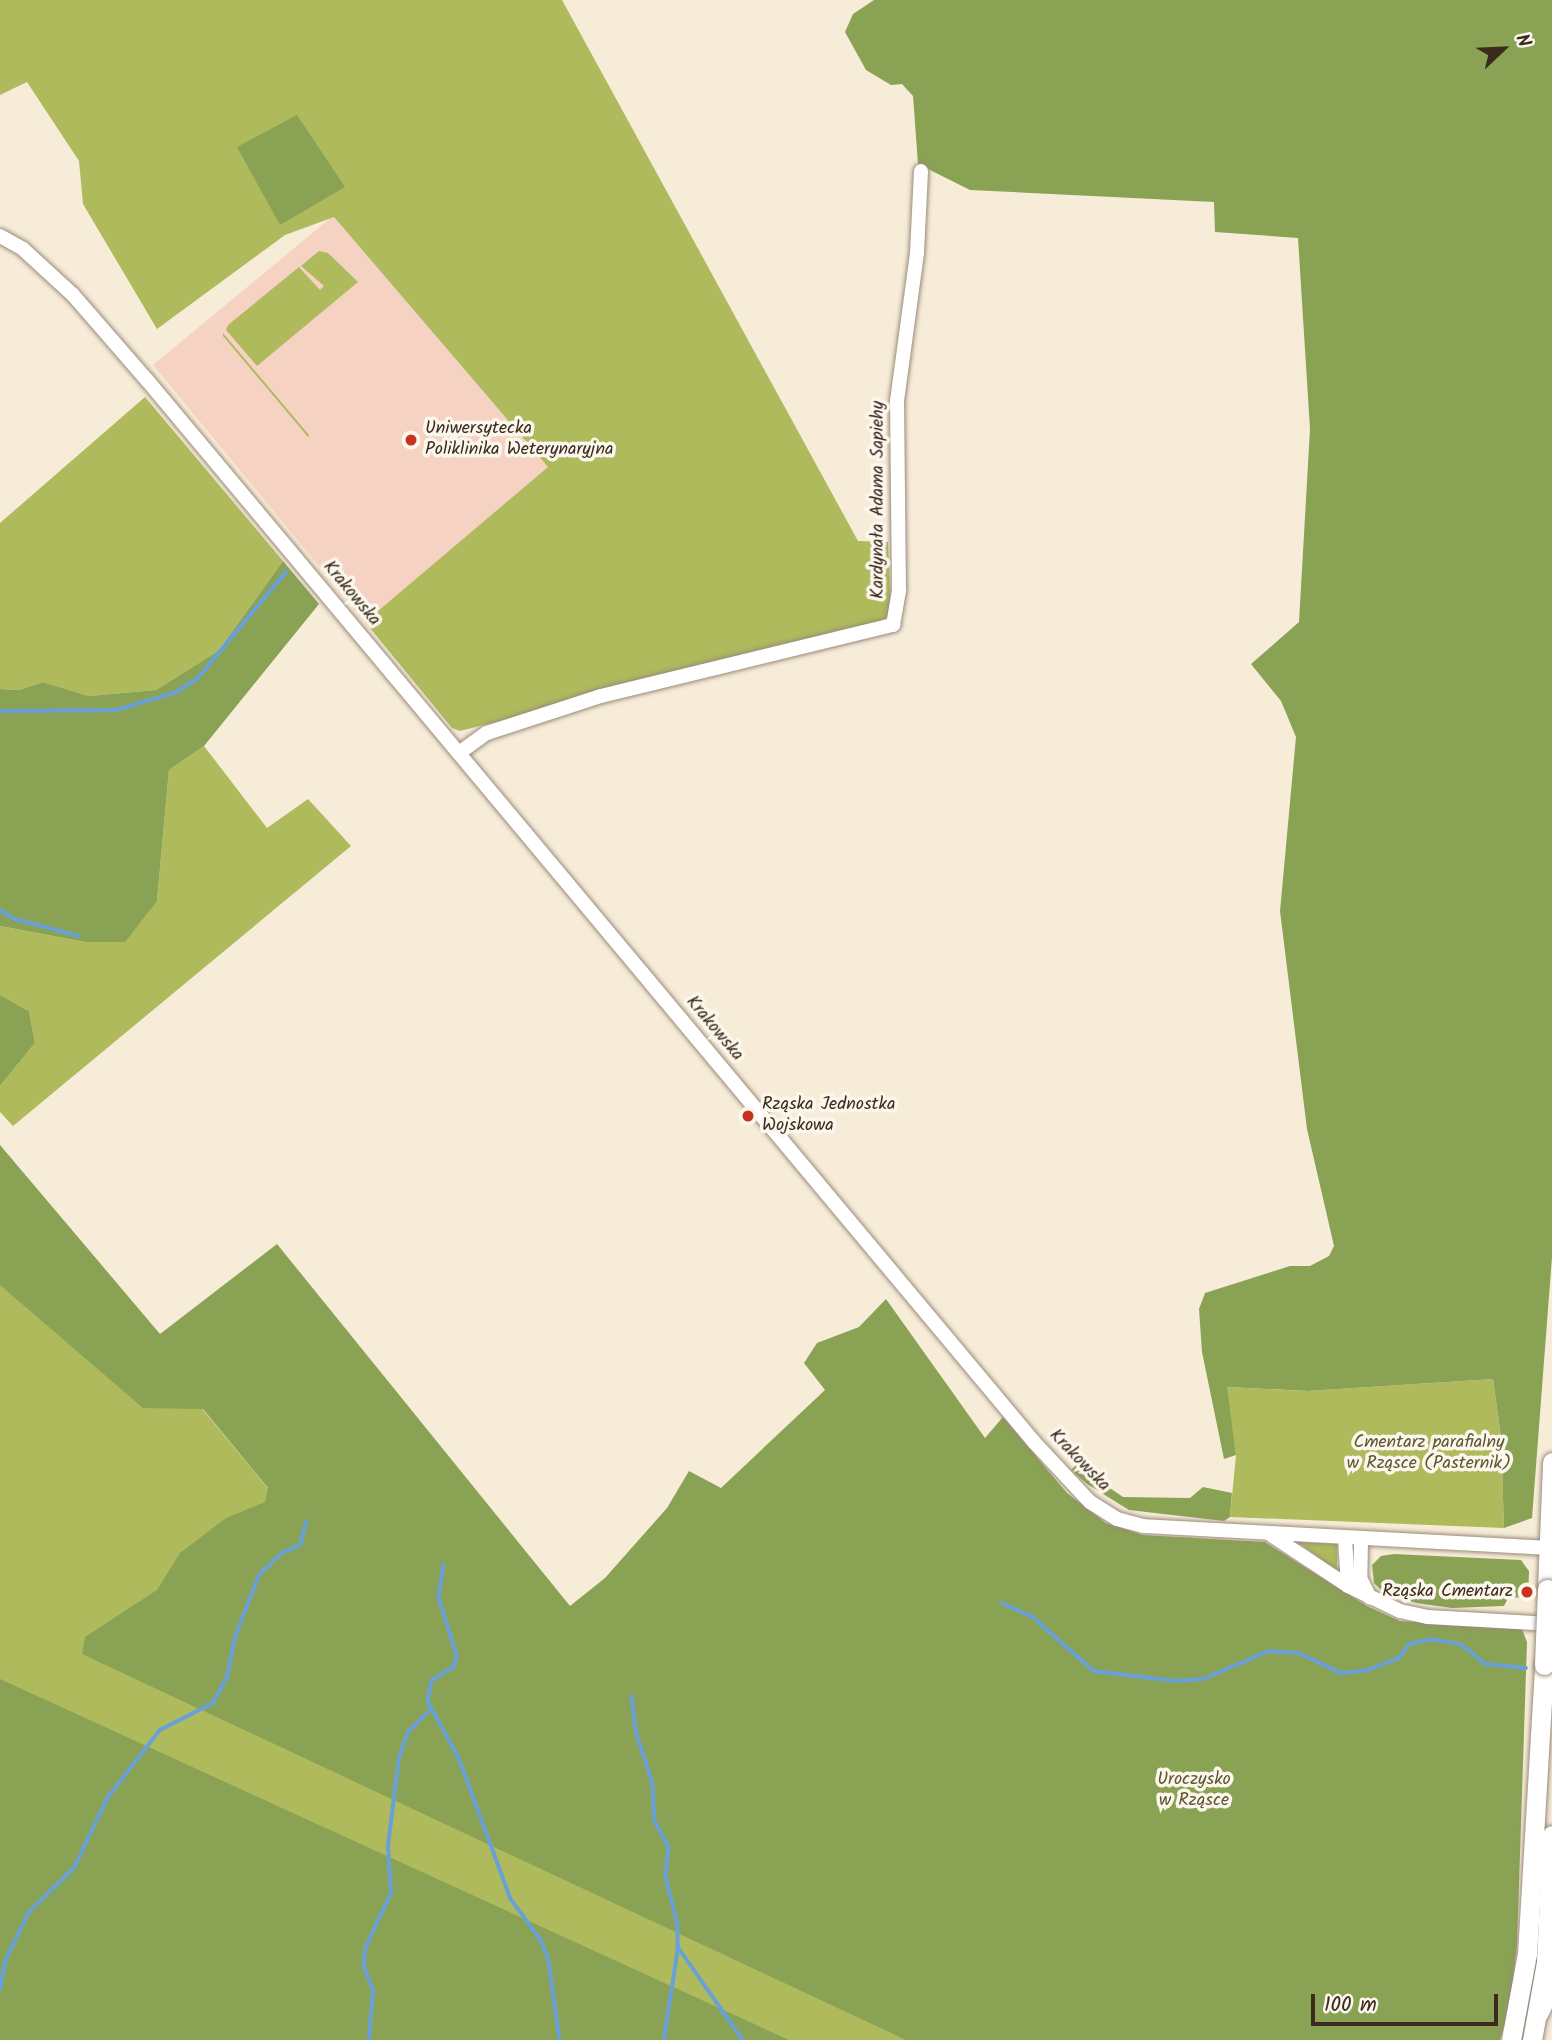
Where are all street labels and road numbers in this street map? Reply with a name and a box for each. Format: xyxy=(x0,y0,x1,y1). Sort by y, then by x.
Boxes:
street label: Kardynała Adama Sapiehy xyxy=(868,401,890,599)
street label: Krakowska xyxy=(318,557,384,631)
street label: Krakowska xyxy=(681,992,747,1066)
street label: Krakowska xyxy=(1044,1425,1114,1497)

